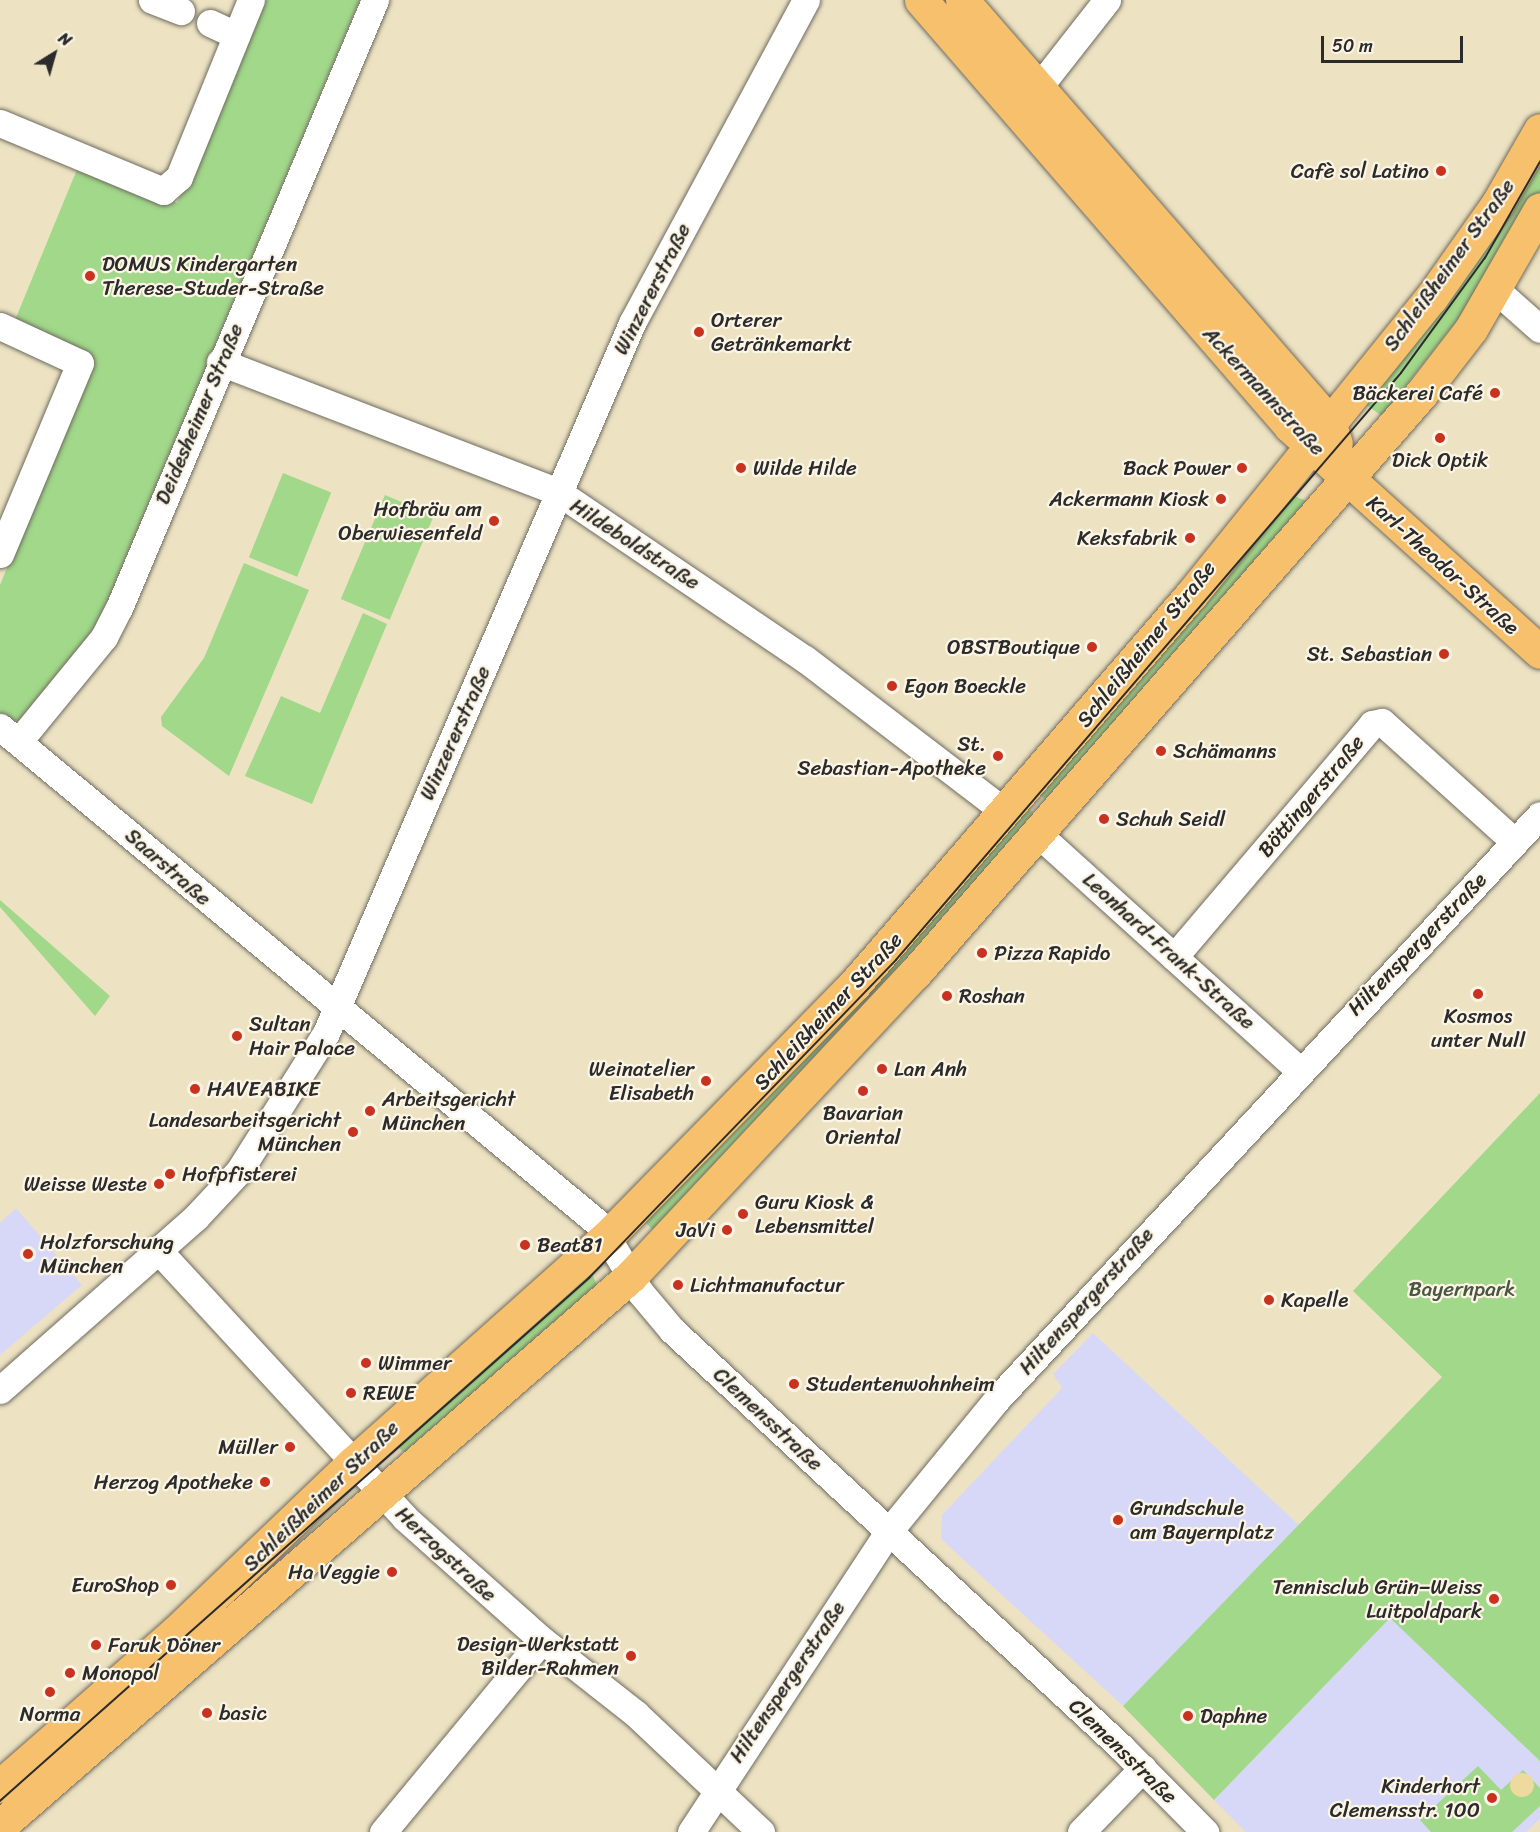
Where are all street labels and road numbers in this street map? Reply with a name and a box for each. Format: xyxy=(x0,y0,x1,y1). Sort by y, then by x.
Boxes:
street label: Schleißheimer Straße xyxy=(1378,174,1520,356)
street label: Winzererstraße xyxy=(608,219,696,359)
street label: Deidesheimer Straße xyxy=(149,319,249,509)
street label: Ackermannstraße xyxy=(1198,321,1330,461)
street label: Karl-Theodor-Straße xyxy=(1362,490,1524,640)
street label: Hildeboldstraße xyxy=(565,493,705,595)
street label: Schleißheimer Straße xyxy=(1071,556,1221,732)
street label: Winzererstraße xyxy=(414,662,496,804)
street label: Böttingerstraße xyxy=(1253,730,1369,862)
street label: Saarstraße xyxy=(120,823,216,911)
street label: Leonhard-Frank-Straße xyxy=(1078,867,1260,1035)
street label: Hiltenspergerstraße xyxy=(1342,867,1492,1021)
street label: Schleißheimer Straße xyxy=(748,927,908,1095)
street label: Hiltenspergerstraße xyxy=(1013,1222,1159,1380)
street label: Clemensstraße xyxy=(708,1362,828,1476)
street label: Schleißheimer Straße xyxy=(238,1415,404,1577)
street label: Herzogstraße xyxy=(390,1501,502,1607)
street label: Hiltenspergerstraße xyxy=(724,1597,850,1767)
street label: Clemensstraße xyxy=(1064,1693,1182,1809)

